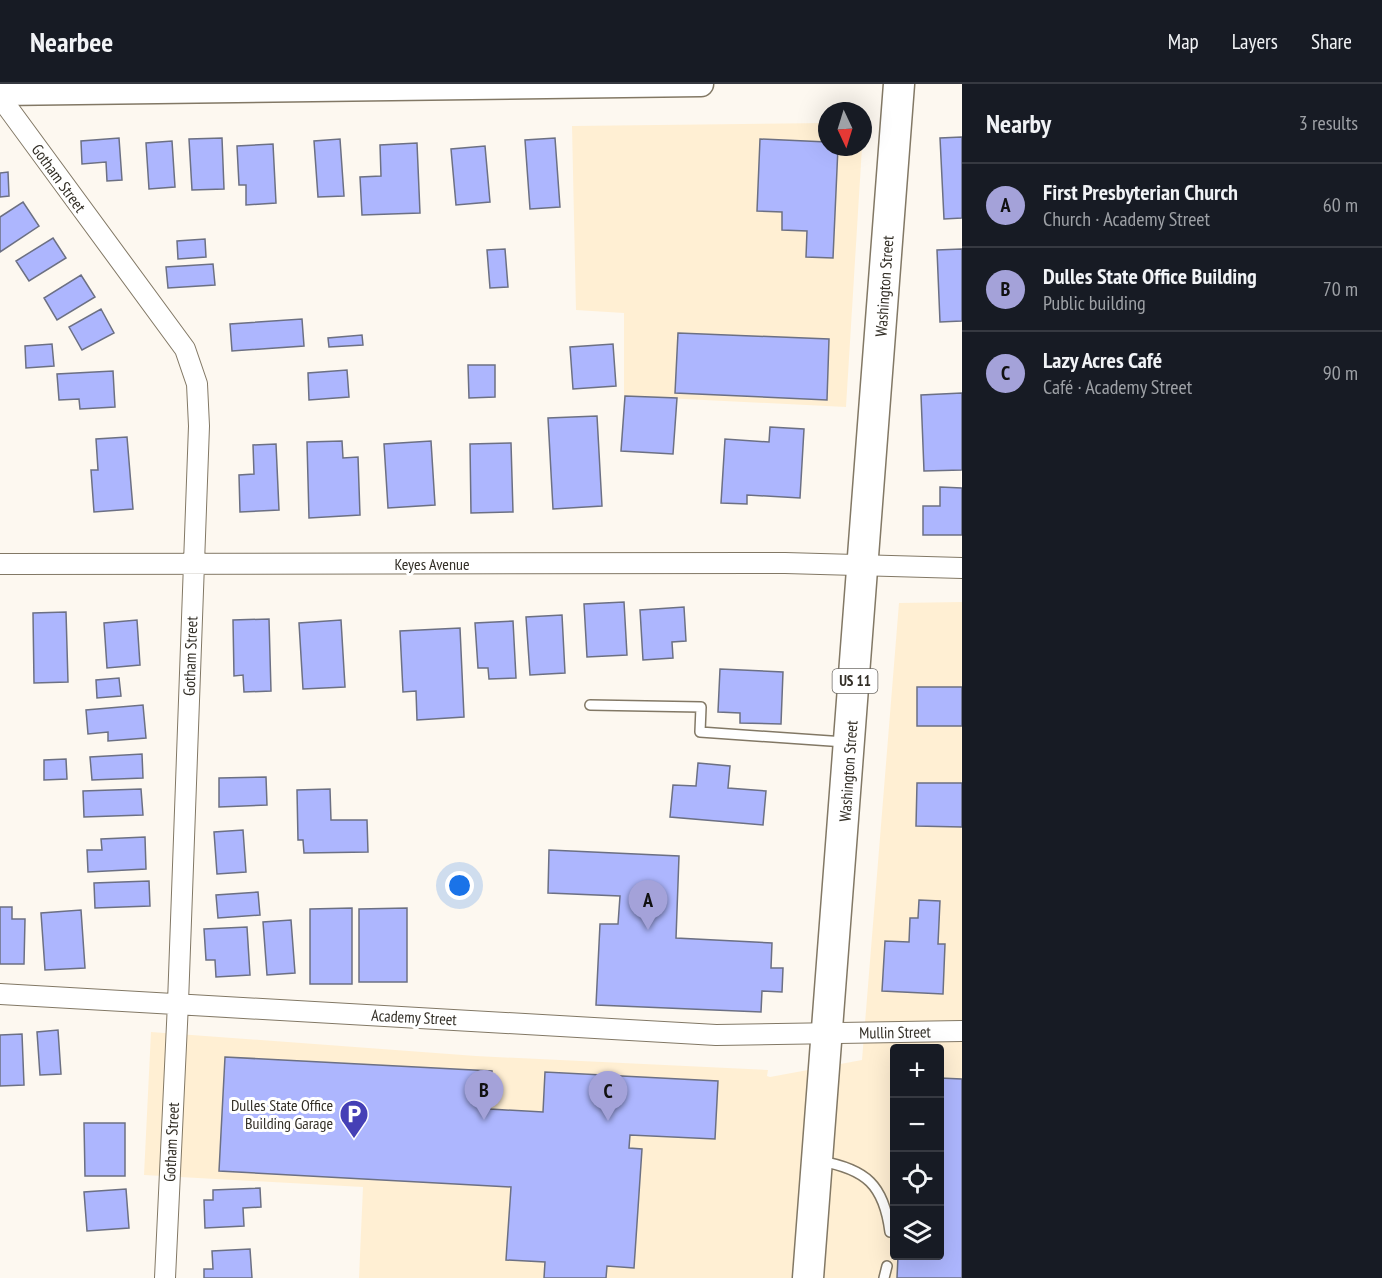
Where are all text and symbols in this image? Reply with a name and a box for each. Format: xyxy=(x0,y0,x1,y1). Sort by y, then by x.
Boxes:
text: Nearbee xyxy=(30,23,113,60)
text: Map xyxy=(1168,28,1199,55)
text: Layers xyxy=(1232,28,1278,55)
text: Share xyxy=(1311,28,1352,55)
north arrow xyxy=(818,102,872,156)
text: Nearby xyxy=(986,107,1051,140)
text: 3 results xyxy=(1299,110,1358,136)
street label: Gotham Street xyxy=(28,140,91,217)
text: First Presbyterian Church xyxy=(1043,178,1238,206)
text: A xyxy=(1000,192,1011,218)
text: 60 m xyxy=(1323,192,1358,218)
text: Church · Academy Street xyxy=(1043,206,1210,232)
street label: Washington Street xyxy=(870,234,898,337)
text: Dulles State Office Building xyxy=(1043,262,1257,290)
text: B xyxy=(1001,276,1010,302)
text: 70 m xyxy=(1323,276,1358,302)
text: Public building xyxy=(1043,290,1146,316)
text: Lazy Acres Café xyxy=(1043,346,1162,374)
text: C xyxy=(1001,360,1010,386)
text: 90 m xyxy=(1323,360,1358,386)
text: Café · Academy Street xyxy=(1043,374,1192,400)
street label: Keyes Avenue xyxy=(394,554,470,574)
street label: Gotham Street xyxy=(179,615,201,696)
road number: US 11 xyxy=(832,669,878,693)
street label: Washington Street xyxy=(834,719,862,822)
your location xyxy=(445,871,474,900)
pin: A xyxy=(628,880,668,930)
street label: Academy Street xyxy=(371,1005,458,1029)
street label: Mullin Street xyxy=(859,1021,932,1043)
map controls xyxy=(890,1044,944,1260)
button: + xyxy=(890,1044,944,1098)
pin: B xyxy=(464,1070,504,1120)
pin: C xyxy=(588,1072,628,1121)
place label: Dulles State Office Building Garage xyxy=(231,1095,333,1133)
parking icon: Dulles State Office Building Garage xyxy=(338,1098,370,1140)
button: − xyxy=(890,1098,944,1152)
street label: Gotham Street xyxy=(159,1101,183,1182)
button: locate xyxy=(890,1152,944,1206)
button: layers xyxy=(890,1206,944,1260)

